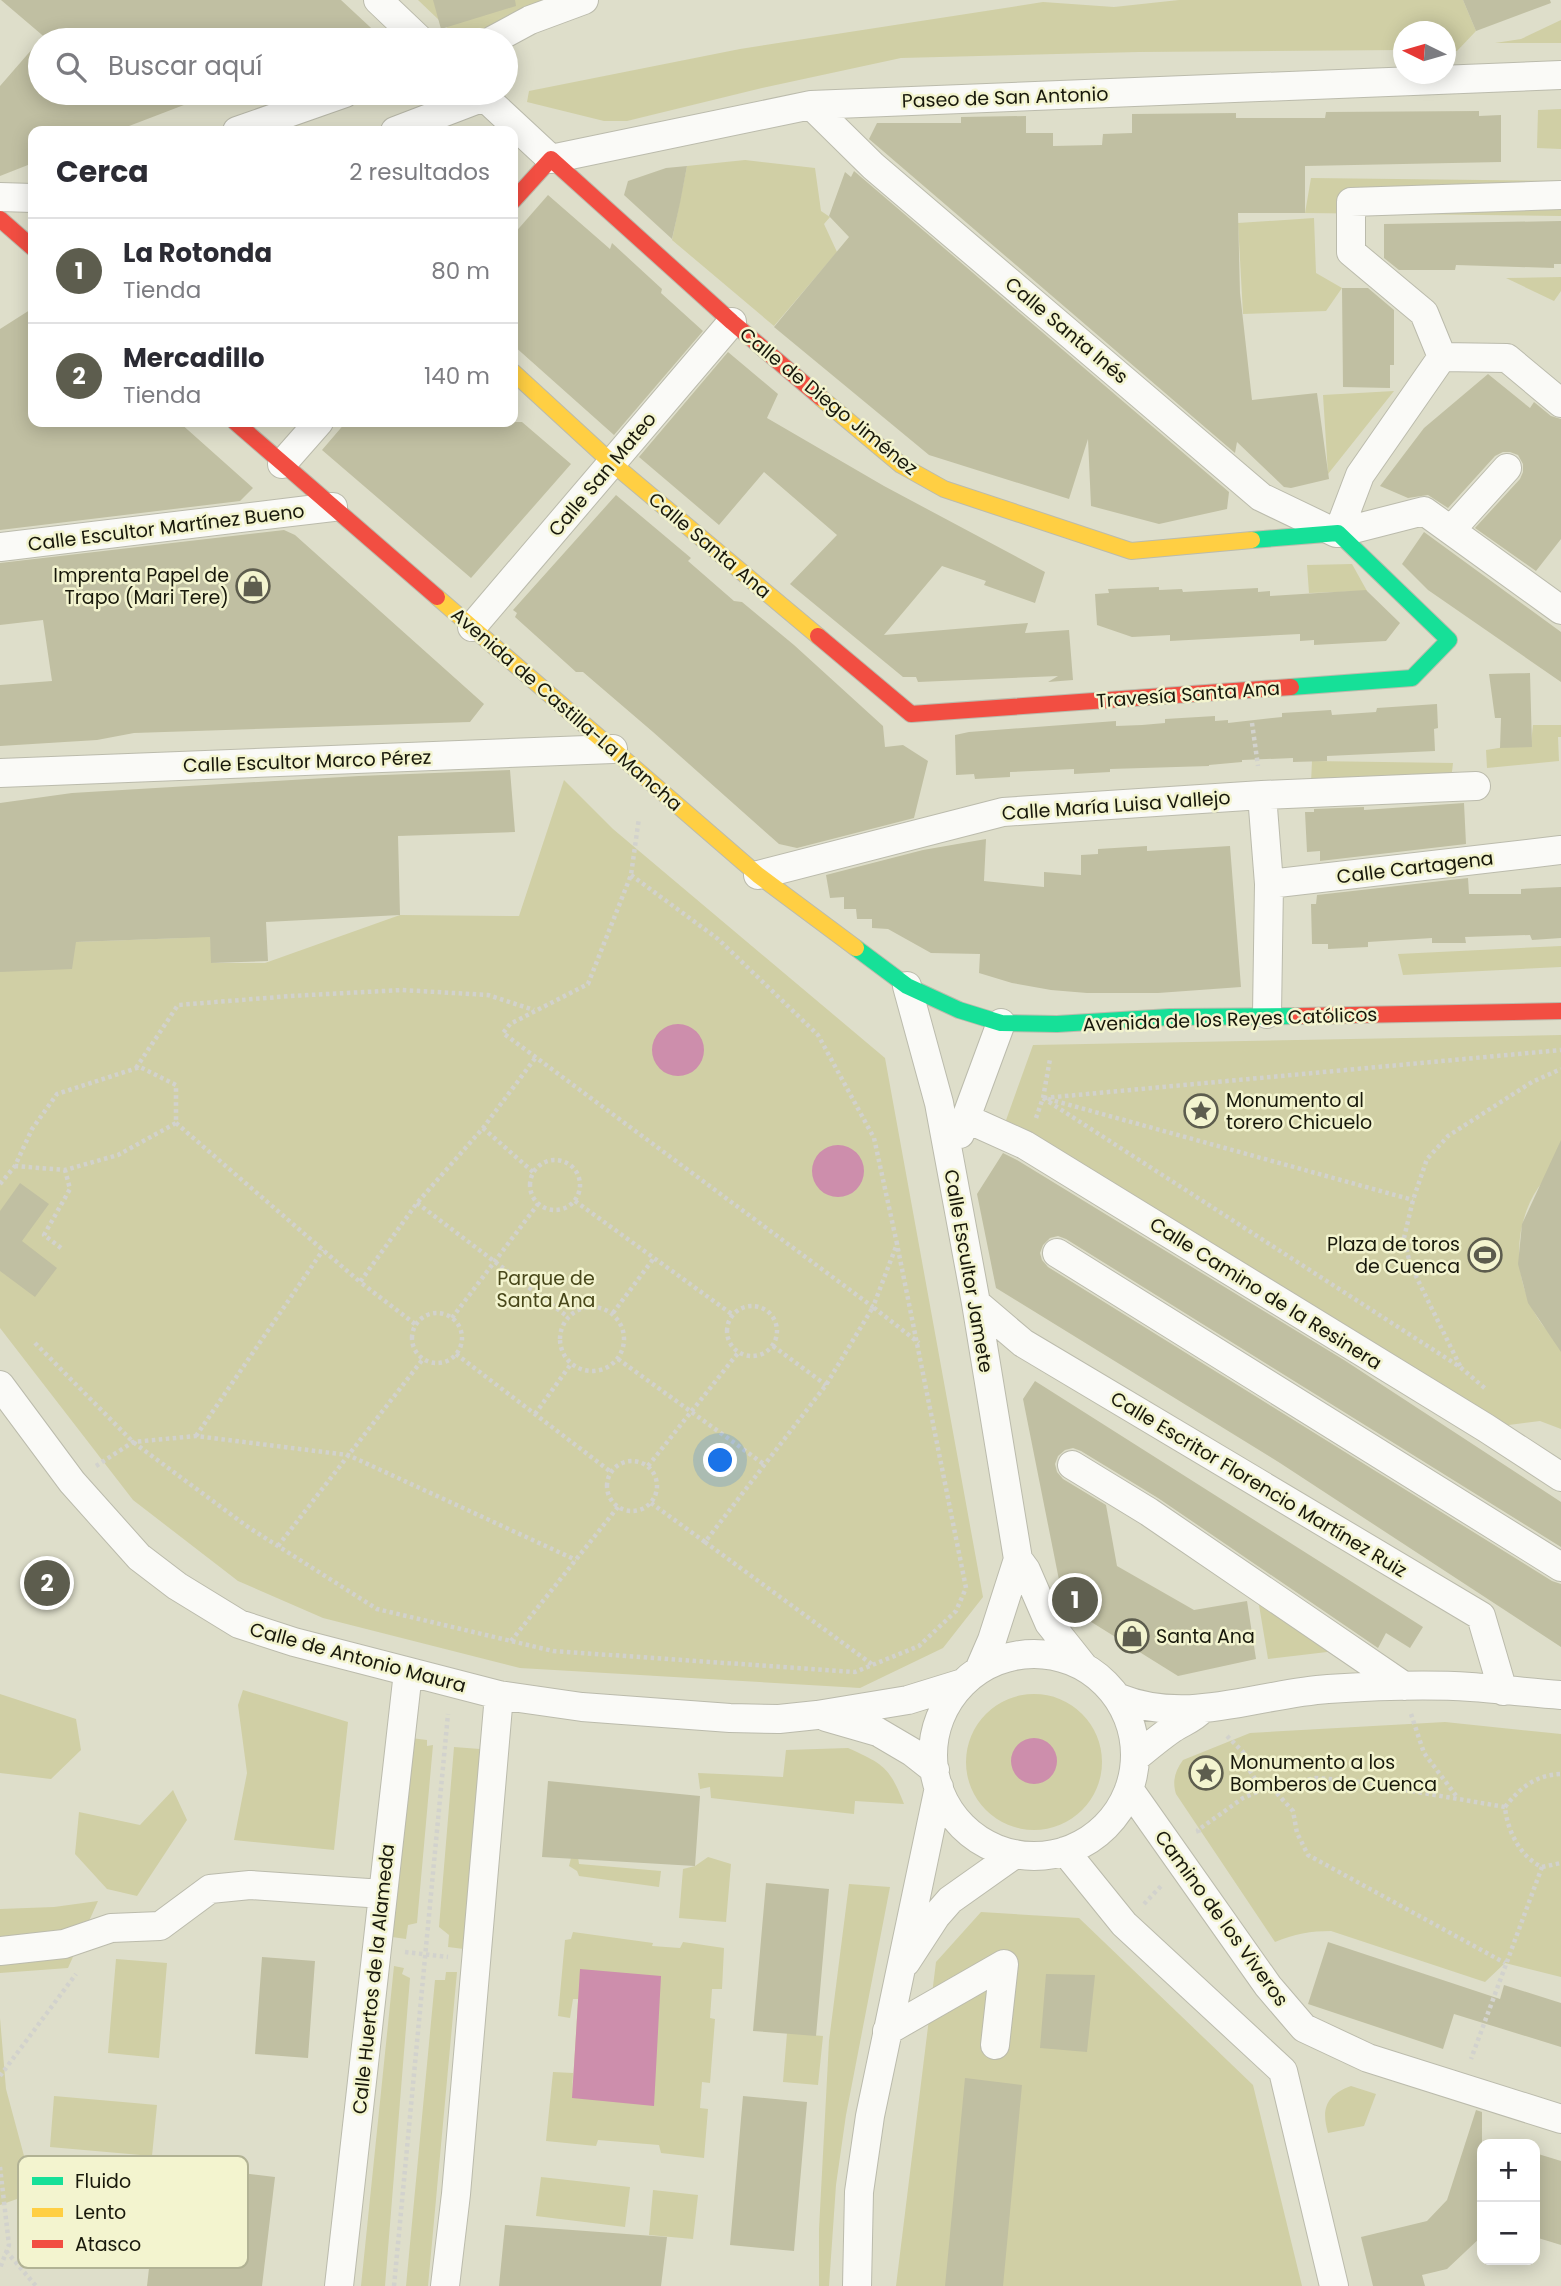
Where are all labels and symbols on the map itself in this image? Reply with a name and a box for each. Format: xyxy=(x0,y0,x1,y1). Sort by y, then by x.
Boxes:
north arrow xyxy=(1393,21,1456,84)
street label: Paseo de San Antonio xyxy=(901,80,1109,115)
street label: Calle Santa Inés xyxy=(999,271,1134,390)
street label: Calle de Diego Jiménez xyxy=(734,321,923,482)
street label: Calle San Mateo xyxy=(542,406,663,542)
street label: Calle Santa Ana xyxy=(643,486,777,605)
street label: Calle Escultor Martínez Bueno xyxy=(26,497,306,558)
place label: Imprenta Papel de Trapo (Mari Tere) xyxy=(53,562,229,611)
shop icon: Imprenta Papel de Trapo (Mari Tere) xyxy=(234,567,272,605)
street label: Avenida de Castilla-La Mancha xyxy=(445,601,688,817)
street label: Travesía Santa Ana xyxy=(1095,675,1281,714)
street label: Calle Escultor Marco Pérez xyxy=(182,744,432,779)
street label: Calle María Luisa Vallejo xyxy=(1001,784,1231,827)
street label: Calle Cartagena xyxy=(1335,844,1495,891)
street label: Avenida de los Reyes Católicos xyxy=(1082,1001,1378,1038)
place label: Monumento al torero Chicuelo xyxy=(1226,1087,1372,1136)
place icon: Monumento al torero Chicuelo xyxy=(1182,1092,1220,1130)
street label: Calle Escultor Jamete xyxy=(937,1167,1000,1375)
street label: Calle Camino de la Resinera xyxy=(1145,1211,1387,1376)
place label: Plaza de toros de Cuenca xyxy=(1327,1231,1460,1280)
sports icon: Plaza de toros de Cuenca xyxy=(1466,1236,1504,1274)
park label: Parque de Santa Ana xyxy=(497,1265,595,1314)
street label: Calle Escritor Florencio Martínez Ruiz xyxy=(1105,1385,1412,1584)
your location xyxy=(703,1443,737,1477)
pin: 2 xyxy=(24,1557,70,1609)
pin: 1 xyxy=(1052,1574,1098,1626)
street label: Calle de Antonio Maura xyxy=(247,1616,469,1699)
shop icon: Santa Ana xyxy=(1113,1617,1151,1655)
place label: Santa Ana xyxy=(1156,1623,1255,1650)
place label: Monumento a los Bomberos de Cuenca xyxy=(1230,1749,1437,1798)
place icon: Monumento a los Bomberos de Cuenca xyxy=(1187,1754,1225,1792)
street label: Camino de los Viveros xyxy=(1148,1825,1295,2012)
street label: Calle Huertos de la Alameda xyxy=(346,1843,401,2116)
legend xyxy=(18,2156,248,2268)
text: Fluido xyxy=(75,2168,131,2195)
text: Lento xyxy=(75,2199,126,2226)
text: Atasco xyxy=(75,2231,141,2258)

